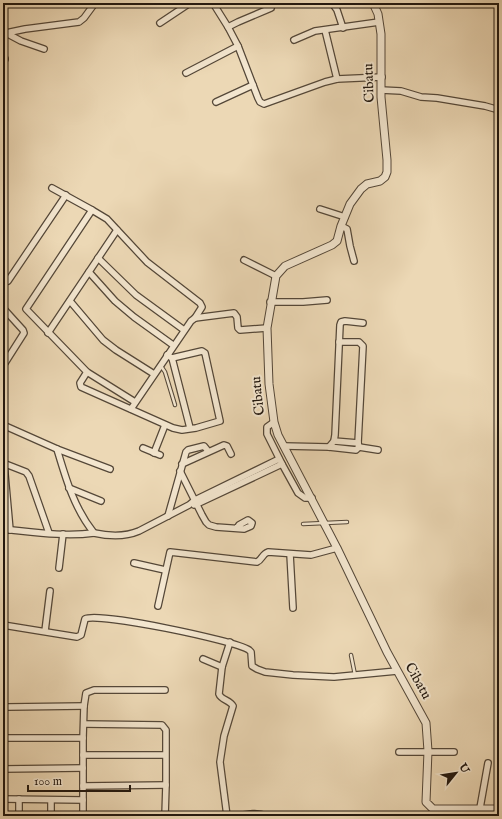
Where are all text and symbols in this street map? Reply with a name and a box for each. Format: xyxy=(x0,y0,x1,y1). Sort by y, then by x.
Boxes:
street label: Cibatu xyxy=(359,63,379,103)
street label: Cibatu xyxy=(247,376,269,416)
street label: Cibatu xyxy=(401,659,435,703)
north arrow xyxy=(436,753,476,793)
text: U xyxy=(455,760,473,777)
scale bar xyxy=(28,767,130,793)
text: 100 m xyxy=(34,774,62,789)

